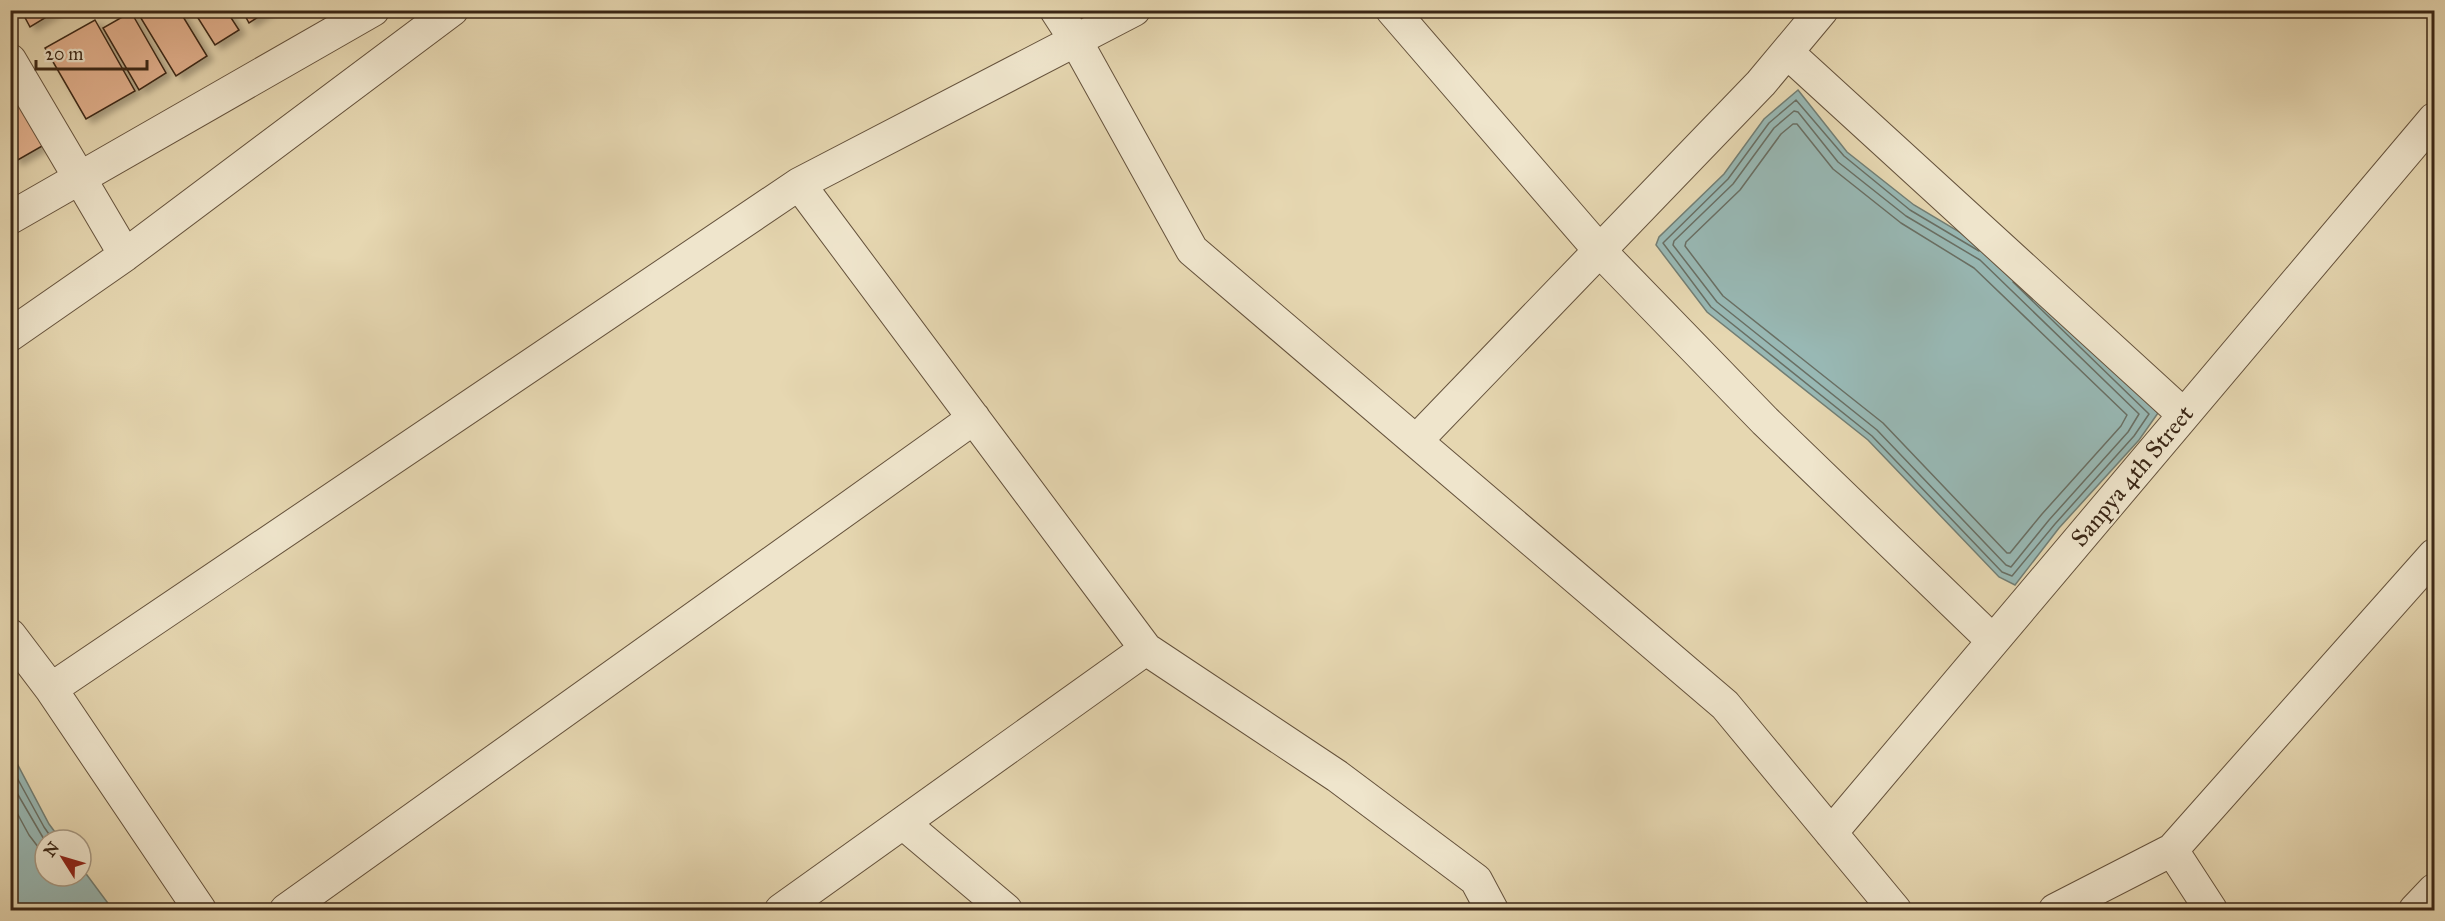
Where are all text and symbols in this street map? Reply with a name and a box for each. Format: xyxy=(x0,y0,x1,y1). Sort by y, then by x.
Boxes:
scale bar xyxy=(36,33,147,71)
text: 20 m xyxy=(45,43,83,65)
street label: Sanpya 4th Street xyxy=(2064,399,2200,553)
north arrow xyxy=(33,828,93,888)
text: N xyxy=(40,838,63,860)

